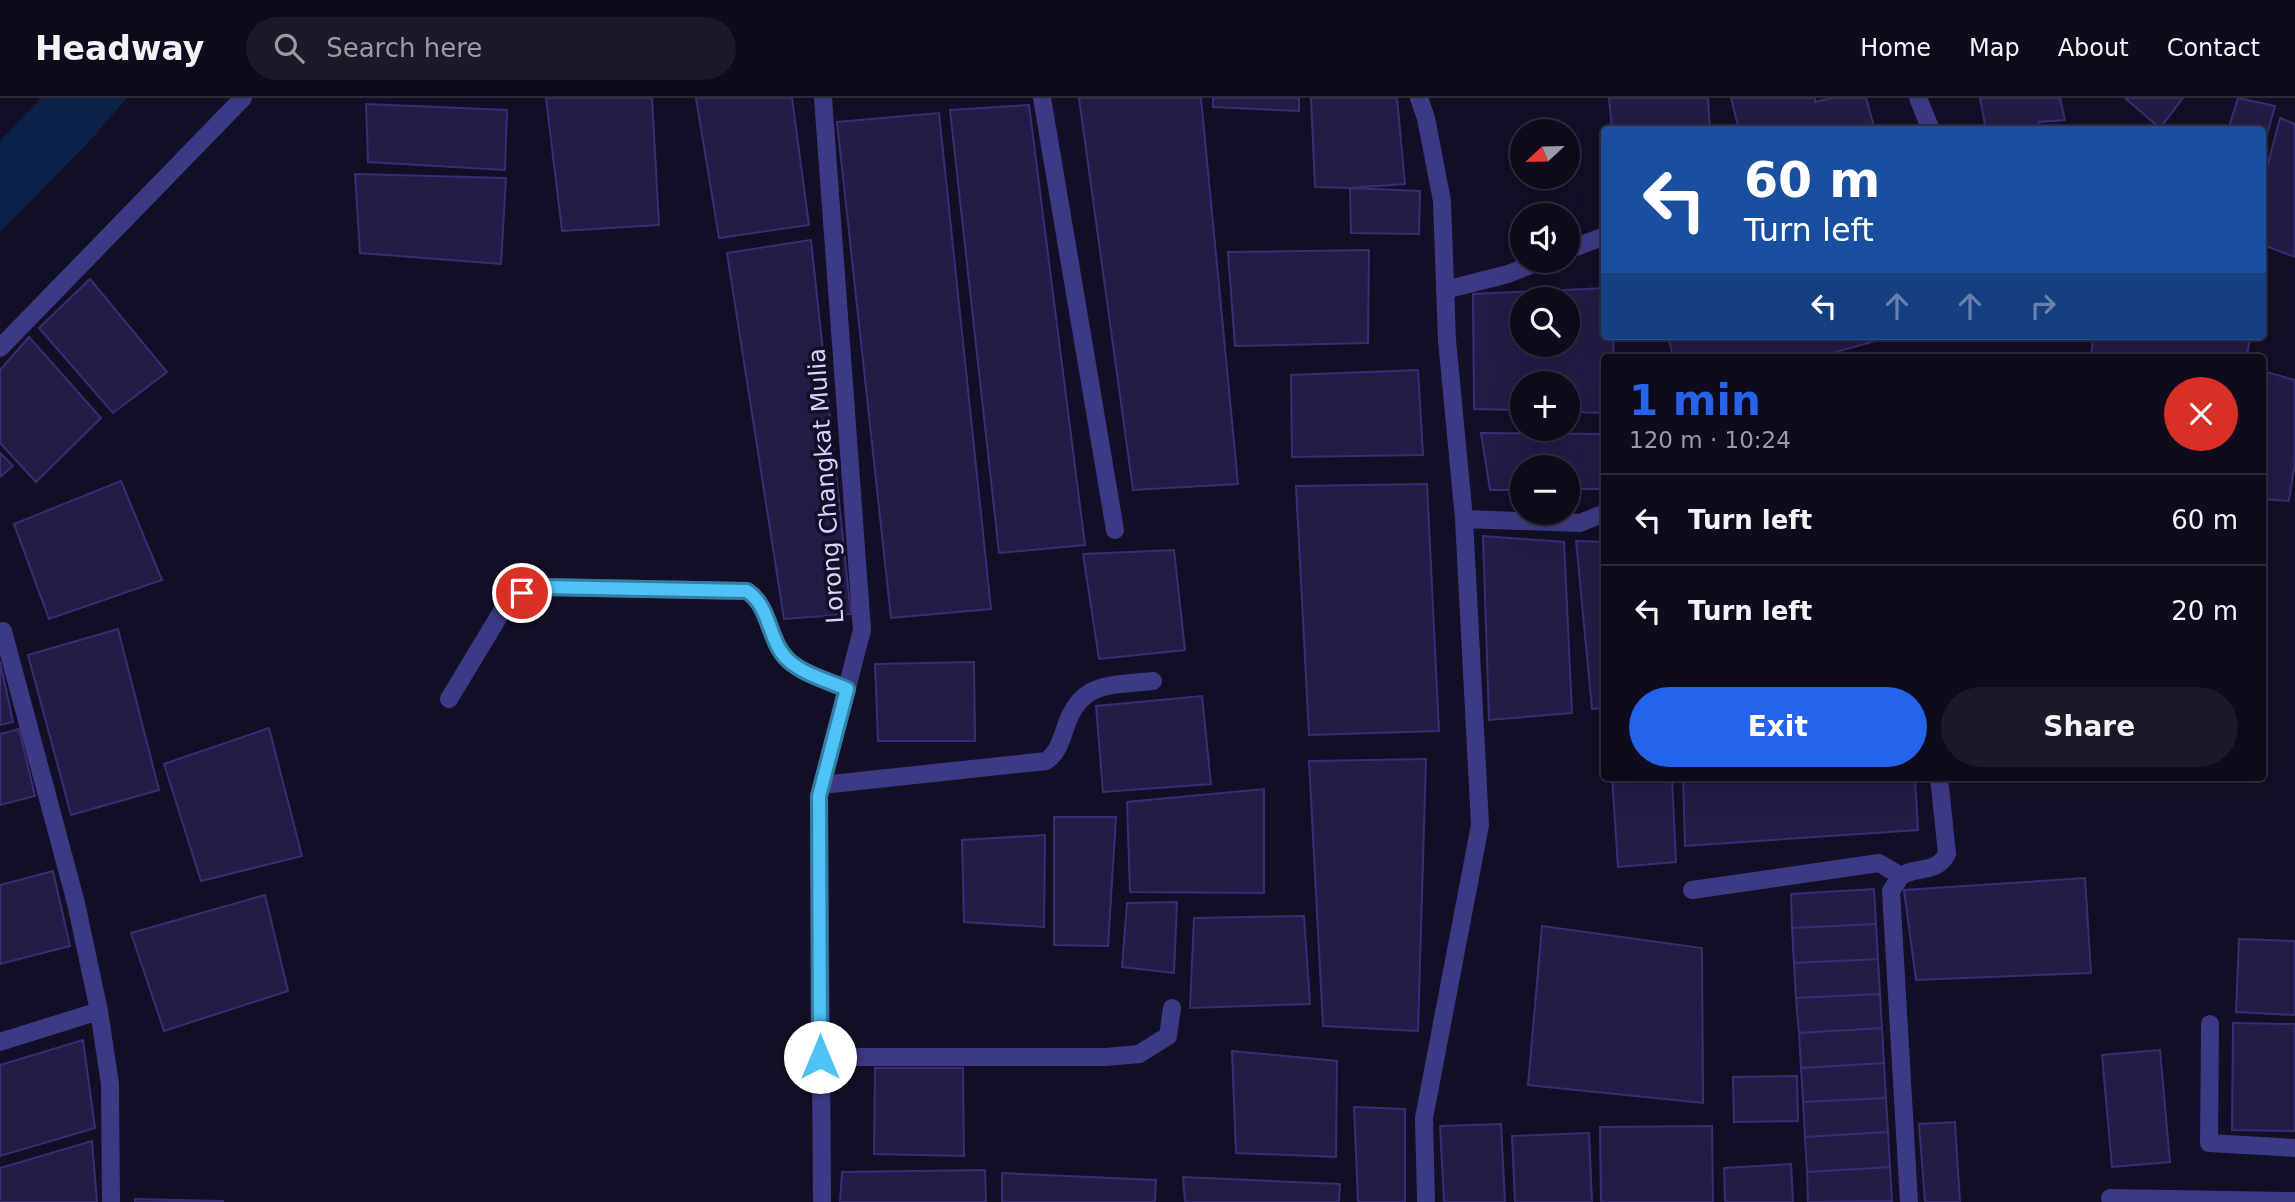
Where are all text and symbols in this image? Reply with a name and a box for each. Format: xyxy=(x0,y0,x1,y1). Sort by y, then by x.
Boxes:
search box xyxy=(246,17,736,80)
text: Headway xyxy=(35,29,204,68)
icon: search xyxy=(270,29,308,67)
text: Search here xyxy=(326,33,482,63)
text: Home xyxy=(1860,34,1931,62)
text: Map xyxy=(1969,34,2020,62)
text: About xyxy=(2058,34,2129,62)
text: Contact xyxy=(2167,34,2260,62)
north arrow xyxy=(1510,119,1580,189)
map controls xyxy=(1510,119,1580,525)
text: 60 m xyxy=(1744,152,1880,209)
icon: left xyxy=(1629,154,1720,245)
button: sound xyxy=(1510,203,1580,273)
text: Turn left xyxy=(1744,211,1874,249)
button: search xyxy=(1510,287,1580,357)
icon: left xyxy=(1805,287,1843,325)
icon: ahead xyxy=(1878,287,1916,325)
icon: ahead xyxy=(1951,287,1989,325)
icon: right xyxy=(2024,287,2062,325)
street label: Lorong Changkat Mulia xyxy=(802,347,850,625)
button: + xyxy=(1510,371,1580,441)
text: 1 min xyxy=(1629,376,1761,425)
button: close xyxy=(2164,377,2238,451)
text: 120 m · 10:24 xyxy=(1629,427,1791,453)
button: − xyxy=(1510,455,1580,525)
icon: left xyxy=(1629,501,1667,539)
text: Turn left xyxy=(1688,505,1812,535)
text: 60 m xyxy=(2171,505,2238,535)
pin xyxy=(492,563,552,623)
icon: arrive xyxy=(503,574,541,612)
icon: left xyxy=(1629,592,1667,630)
text: Turn left xyxy=(1688,596,1812,626)
text: 20 m xyxy=(2171,596,2238,626)
button: Exit xyxy=(1629,687,1927,767)
button: Share xyxy=(1941,687,2238,767)
position arrow xyxy=(783,1020,857,1094)

